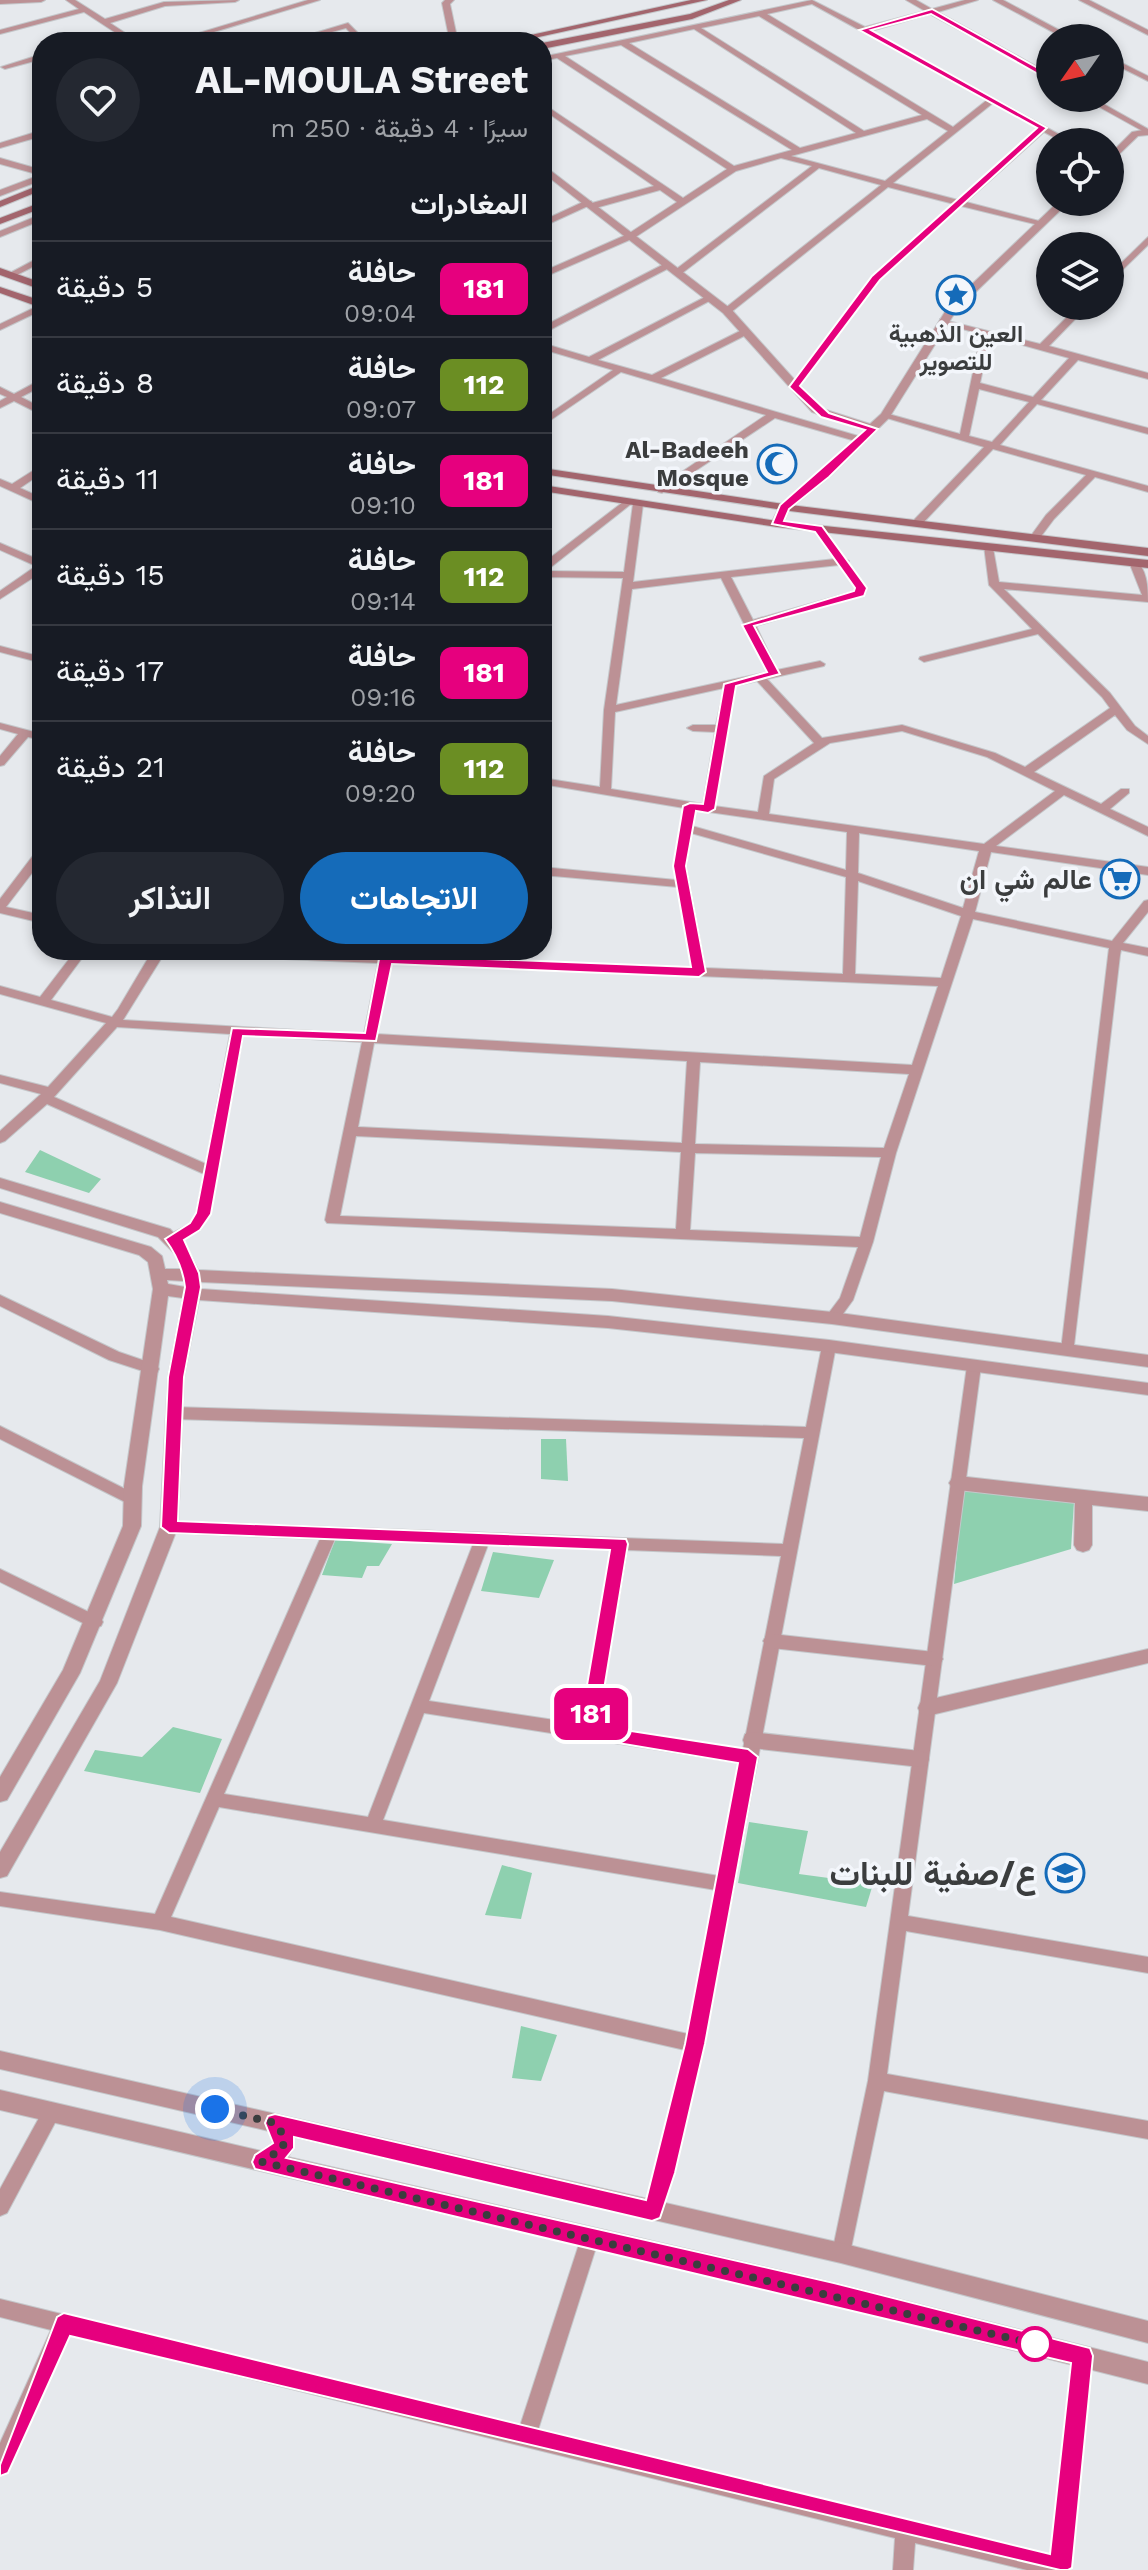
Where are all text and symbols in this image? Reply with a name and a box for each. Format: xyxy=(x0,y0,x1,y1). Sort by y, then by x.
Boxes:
north arrow xyxy=(1036,24,1124,112)
map controls xyxy=(1036,24,1124,320)
button: heart xyxy=(56,58,140,142)
text: AL-MOULA Street xyxy=(195,58,528,102)
text: سيرًا · 4 دقيقة · 250 m xyxy=(271,113,528,143)
button: locate xyxy=(1036,128,1124,216)
text: المغادرات xyxy=(410,186,528,221)
button: layers xyxy=(1036,232,1124,320)
text: حافلة xyxy=(348,254,416,289)
text: 5 دقيقة xyxy=(56,269,153,304)
text: 181 xyxy=(463,272,505,305)
place icon: العين الذهبية للتصوير xyxy=(935,274,977,316)
text: 09:04 xyxy=(344,298,416,328)
place label: العين الذهبية للتصوير xyxy=(889,320,1023,377)
text: حافلة xyxy=(348,350,416,385)
text: 8 دقيقة xyxy=(56,365,154,400)
text: 112 xyxy=(464,368,504,401)
text: 09:07 xyxy=(346,394,416,424)
place label: Al-Badeeh Mosque xyxy=(625,436,749,492)
mosque icon: Al-Badeeh Mosque xyxy=(756,443,798,485)
text: حافلة xyxy=(348,446,416,481)
text: 11 دقيقة xyxy=(56,461,159,496)
text: 181 xyxy=(463,464,505,497)
text: 09:10 xyxy=(350,490,416,520)
text: حافلة xyxy=(348,542,416,577)
text: 15 دقيقة xyxy=(56,557,165,592)
text: 112 xyxy=(464,560,504,593)
text: 09:14 xyxy=(350,586,416,616)
text: حافلة xyxy=(348,638,416,673)
text: 17 دقيقة xyxy=(56,653,164,688)
text: 181 xyxy=(463,656,505,689)
text: 09:16 xyxy=(350,682,416,712)
text: حافلة xyxy=(348,734,416,769)
text: 21 دقيقة xyxy=(56,749,165,784)
text: 112 xyxy=(464,752,504,785)
text: 09:20 xyxy=(345,778,416,808)
button: التذاكر xyxy=(56,852,284,944)
button: الاتجاهات xyxy=(300,852,528,944)
supermarket icon: عالم شي ان xyxy=(1099,858,1141,900)
place label: عالم شي ان xyxy=(959,863,1092,903)
line badge: 181 xyxy=(545,1688,637,1740)
text: 181 xyxy=(570,1697,612,1730)
school or university icon: ع/صفية للبنات xyxy=(1044,1852,1086,1894)
place label: ع/صفية للبنات xyxy=(829,1853,1037,1896)
your location xyxy=(195,2089,235,2129)
unlabelled marker xyxy=(1018,2327,1052,2361)

